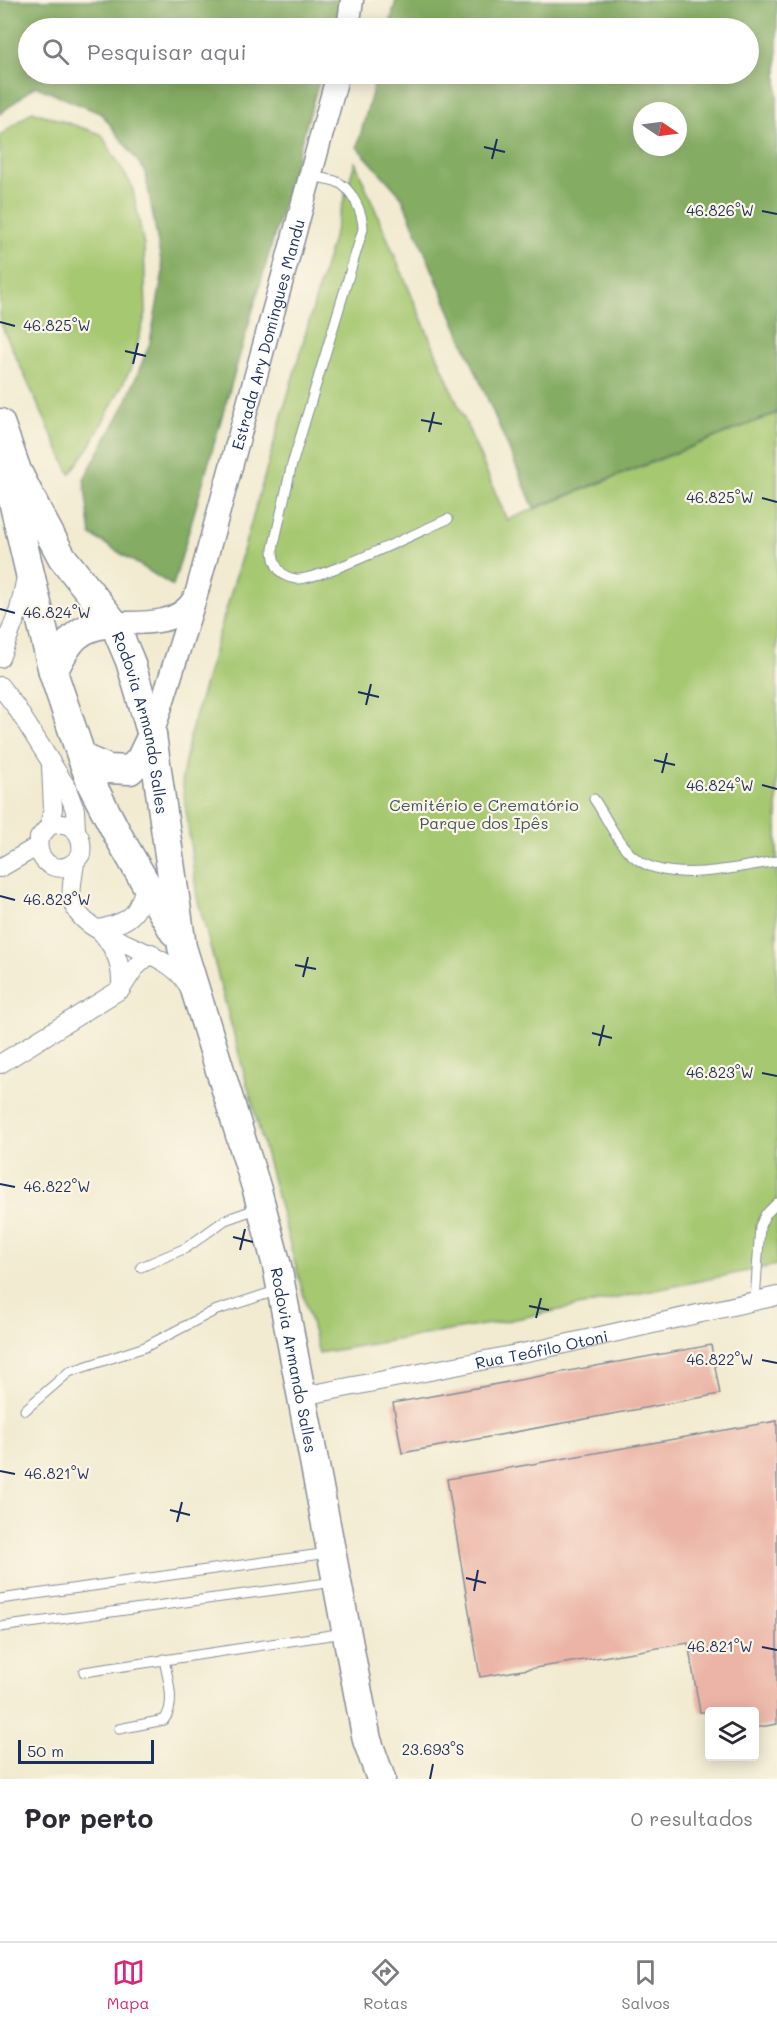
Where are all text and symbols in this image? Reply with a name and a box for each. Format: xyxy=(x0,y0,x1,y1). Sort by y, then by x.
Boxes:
search box xyxy=(18,18,759,84)
icon: search xyxy=(39,35,72,68)
text: Pesquisar aqui xyxy=(87,37,247,66)
north arrow xyxy=(633,102,687,156)
text: 46.826°W xyxy=(686,200,754,220)
street label: Estrada Ary Domingues Mandu xyxy=(226,217,309,452)
text: 46.825°W xyxy=(23,315,91,335)
text: 46.825°W xyxy=(686,487,754,507)
text: 46.824°W xyxy=(23,602,91,622)
street label: Rodovia Armando Salles xyxy=(108,628,174,815)
text: 46.824°W xyxy=(686,775,754,795)
park label: Cemitério e Crematório Parque dos Ipês xyxy=(389,794,579,833)
text: 46.823°W xyxy=(23,889,91,909)
text: 46.823°W xyxy=(686,1062,754,1082)
text: 46.822°W xyxy=(23,1176,91,1196)
street label: Rodovia Armando Salles xyxy=(267,1265,323,1454)
street label: Rua Teófilo Otoni xyxy=(473,1324,610,1372)
text: 46.822°W xyxy=(686,1349,754,1369)
text: 46.821°W xyxy=(24,1463,90,1483)
text: 46.821°W xyxy=(687,1636,753,1656)
map controls xyxy=(705,1707,759,1761)
button: layers xyxy=(705,1707,759,1761)
scale bar xyxy=(18,1737,154,1764)
text: 23.693°S xyxy=(402,1739,464,1759)
text: 50 m xyxy=(27,1740,64,1761)
text: Por perto xyxy=(24,1801,153,1835)
text: 0 resultados xyxy=(631,1805,753,1831)
tab: Mapa xyxy=(107,1956,149,2013)
tab: Rotas xyxy=(363,1956,408,2013)
tab: Salvos xyxy=(621,1956,670,2013)

